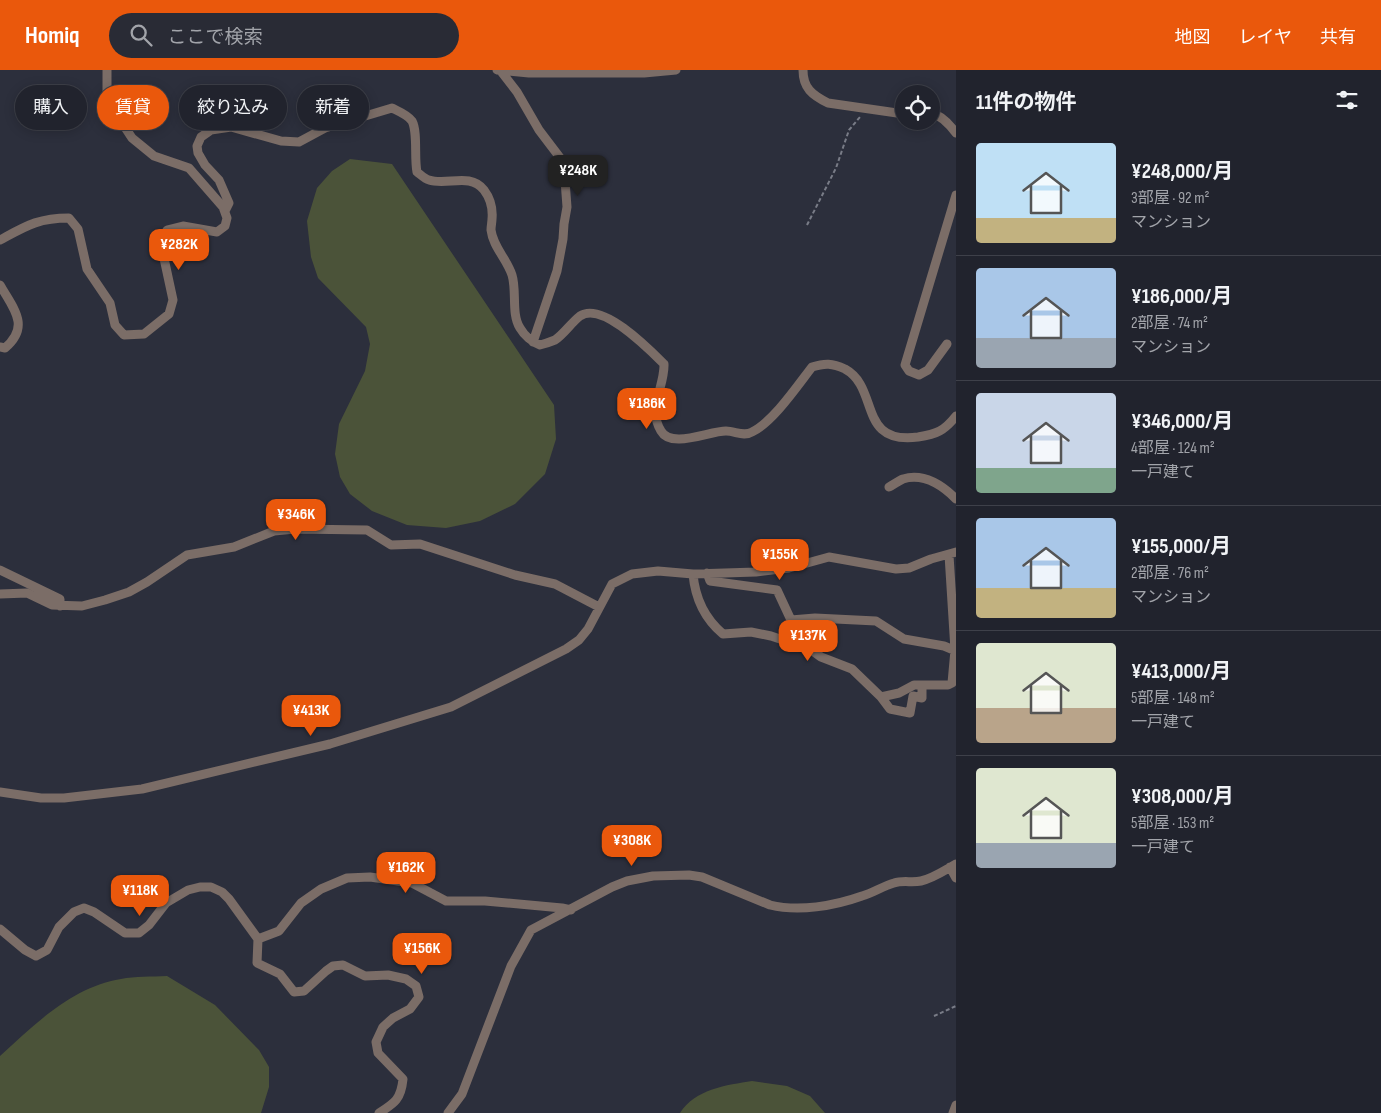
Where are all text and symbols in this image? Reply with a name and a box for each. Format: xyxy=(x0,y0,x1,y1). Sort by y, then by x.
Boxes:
search box xyxy=(109,13,459,58)
text: Homiq xyxy=(25,21,79,50)
icon: search xyxy=(127,21,155,49)
text: ここで検索 xyxy=(167,26,263,49)
text: 地図 xyxy=(1175,27,1211,48)
text: レイヤ xyxy=(1239,27,1292,48)
text: 共有 xyxy=(1320,27,1356,48)
chip: 購入 xyxy=(15,85,87,130)
chip: 賃貸 xyxy=(97,85,169,130)
chip: 絞り込み xyxy=(179,85,287,130)
chip: 新着 xyxy=(297,85,369,130)
map controls xyxy=(895,85,940,130)
button: locate xyxy=(895,85,940,130)
icon: filters xyxy=(1333,86,1361,114)
text: 11件の物件 xyxy=(976,90,1076,115)
pin: ¥248K xyxy=(543,154,613,197)
text: ¥248,000/月 xyxy=(1131,159,1233,184)
text: ¥248K xyxy=(559,161,597,180)
icon: home xyxy=(1016,163,1076,223)
text: 3部屋 · 92 m² xyxy=(1131,189,1209,208)
text: マンション xyxy=(1131,213,1211,232)
pin: ¥282K xyxy=(144,228,214,271)
text: ¥282K xyxy=(160,235,198,254)
text: ¥186,000/月 xyxy=(1131,284,1232,309)
icon: home xyxy=(1016,288,1076,348)
text: 2部屋 · 74 m² xyxy=(1131,314,1208,333)
text: マンション xyxy=(1131,338,1211,357)
pin: ¥186K xyxy=(612,388,682,430)
text: ¥186K xyxy=(628,394,666,413)
text: ¥346,000/月 xyxy=(1131,409,1233,434)
icon: home xyxy=(1016,413,1076,473)
text: 4部屋 · 124 m² xyxy=(1131,439,1215,458)
text: 一戸建て xyxy=(1131,463,1195,482)
pin: ¥346K xyxy=(261,498,331,541)
text: ¥346K xyxy=(277,505,315,524)
text: ¥155,000/月 xyxy=(1131,534,1231,559)
pin: ¥155K xyxy=(745,538,815,581)
icon: home xyxy=(1016,538,1076,598)
text: ¥155K xyxy=(762,545,798,564)
text: 2部屋 · 76 m² xyxy=(1131,564,1209,583)
text: マンション xyxy=(1131,588,1211,607)
pin: ¥137K xyxy=(773,620,843,662)
text: ¥137K xyxy=(790,626,826,645)
text: ¥413,000/月 xyxy=(1131,659,1231,684)
icon: home xyxy=(1016,663,1076,723)
text: 5部屋 · 148 m² xyxy=(1131,689,1215,708)
pin: ¥413K xyxy=(276,694,346,737)
text: ¥413K xyxy=(293,701,329,720)
text: 一戸建て xyxy=(1131,713,1195,732)
text: ¥308,000/月 xyxy=(1131,784,1234,809)
icon: home xyxy=(1016,788,1076,848)
text: 5部屋 · 153 m² xyxy=(1131,814,1214,833)
pin: ¥308K xyxy=(597,824,667,867)
text: ¥308K xyxy=(613,831,651,850)
text: 一戸建て xyxy=(1131,838,1195,857)
pin: ¥162K xyxy=(371,852,441,894)
text: ¥162K xyxy=(387,858,425,877)
pin: ¥118K xyxy=(105,874,175,917)
text: ¥118K xyxy=(122,881,158,900)
pin: ¥156K xyxy=(387,932,457,975)
text: ¥156K xyxy=(404,939,440,958)

